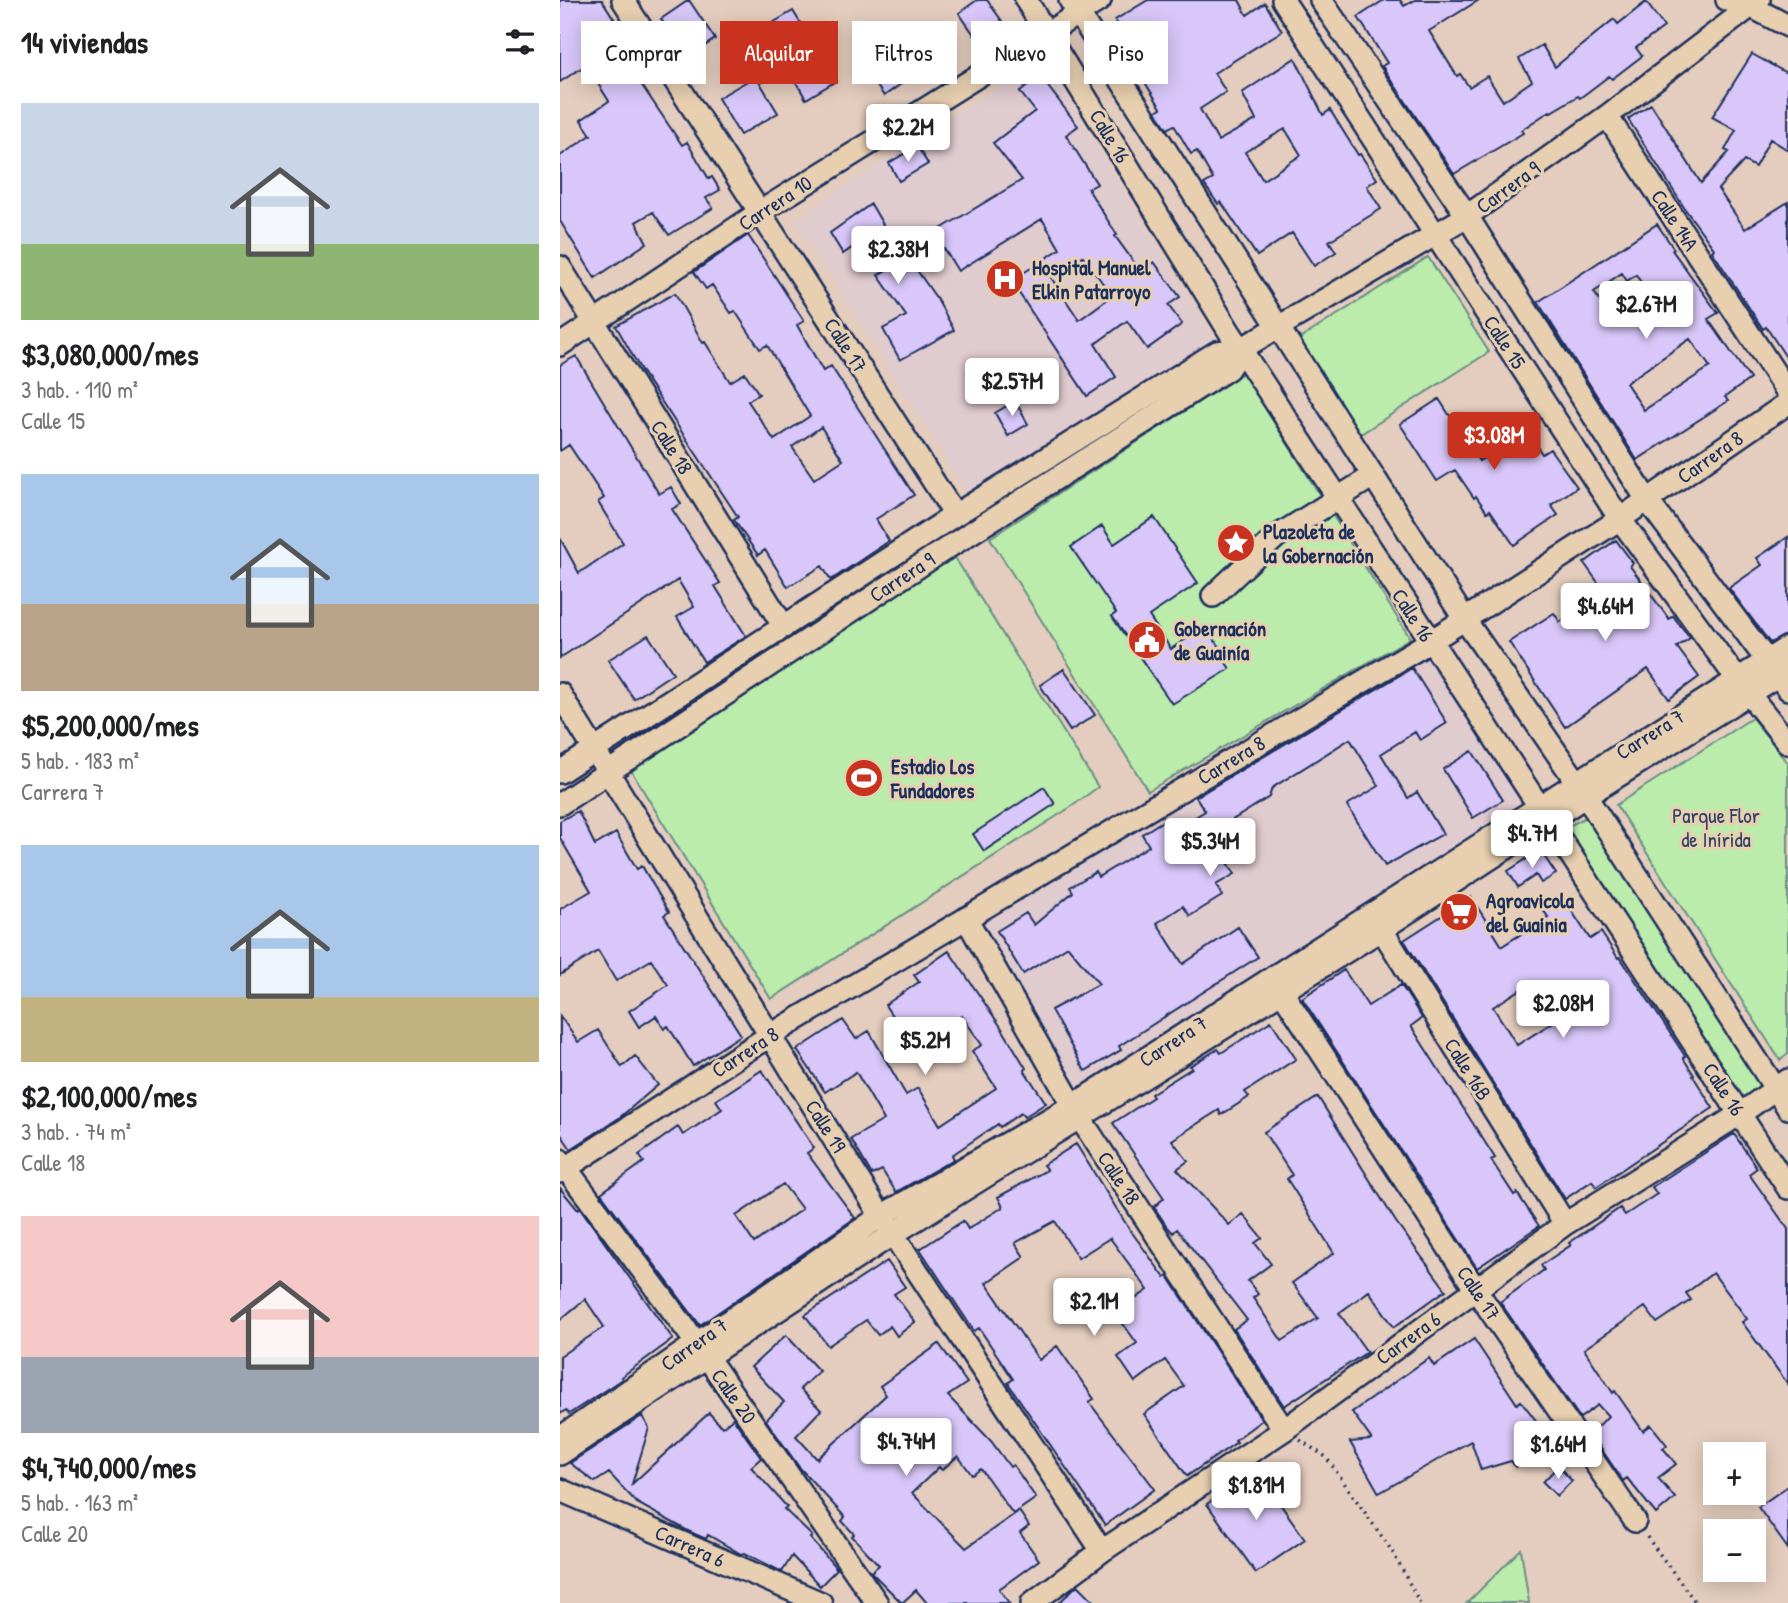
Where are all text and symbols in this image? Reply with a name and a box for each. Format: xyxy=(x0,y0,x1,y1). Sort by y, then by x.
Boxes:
chip: Comprar xyxy=(581,21,706,84)
chip: Alquilar xyxy=(720,21,838,84)
chip: Filtros xyxy=(852,21,957,84)
chip: Nuevo xyxy=(971,21,1070,84)
chip: Piso xyxy=(1084,21,1168,84)
text: 14 viviendas xyxy=(21,22,148,62)
icon: filters xyxy=(501,23,539,61)
pin: $2.2M xyxy=(859,104,957,164)
street label: Calle 16 xyxy=(1083,104,1137,168)
text: $2.2M xyxy=(882,111,934,142)
icon: home xyxy=(217,149,343,275)
street label: Carrera 9 xyxy=(1470,154,1546,220)
street label: Carrera 10 xyxy=(733,168,817,238)
street label: Calle 14A xyxy=(1644,184,1706,256)
pin: $2.38M xyxy=(841,226,955,286)
text: $2.38M xyxy=(867,233,929,264)
place label: Hospital Manuel Elkin Patarroyo xyxy=(1032,253,1151,307)
hospital icon: Hospital Manuel Elkin Patarroyo xyxy=(984,258,1026,300)
pin: $2.67M xyxy=(1589,282,1703,341)
text: $2.67M xyxy=(1615,288,1677,319)
street label: Calle 15 xyxy=(1477,310,1533,375)
street label: Calle 17 xyxy=(818,312,874,378)
text: $3,080,000/mes xyxy=(21,334,199,374)
pin: $2.57M xyxy=(955,358,1069,418)
text: $2.57M xyxy=(981,365,1043,396)
text: 3 hab. · 110 m² xyxy=(21,374,138,405)
text: Calle 15 xyxy=(21,405,85,436)
pin: $3.08M xyxy=(1437,412,1551,472)
street label: Calle 18 xyxy=(644,414,700,480)
text: $3.08M xyxy=(1464,419,1524,450)
street label: Carrera 8 xyxy=(1671,424,1749,490)
place label: Plazoleta de la Gobernación xyxy=(1263,517,1374,570)
icon: home xyxy=(217,520,343,646)
place icon: Plazoleta de la Gobernación xyxy=(1215,522,1257,564)
street label: Carrera 9 xyxy=(863,545,941,609)
street label: Calle 16 xyxy=(1385,583,1441,647)
pin: $4.64M xyxy=(1548,584,1662,643)
text: $4.64M xyxy=(1577,590,1633,621)
place label: Gobernación de Guainía xyxy=(1174,614,1266,667)
public building icon: Gobernación de Guainía xyxy=(1126,619,1168,661)
street label: Carrera 7 xyxy=(1610,702,1690,766)
text: $5,200,000/mes xyxy=(21,705,199,745)
street label: Carrera 8 xyxy=(1192,728,1270,792)
text: 5 hab. · 183 m² xyxy=(21,745,139,776)
place label: Estadio Los Fundadores xyxy=(890,752,974,805)
sports icon: Estadio Los Fundadores xyxy=(843,757,885,799)
text: Carrera 7 xyxy=(21,776,104,807)
park label: Parque Flor de Inírida xyxy=(1672,801,1760,854)
pin: $4.7M xyxy=(1483,810,1581,870)
text: $4.7M xyxy=(1507,817,1557,848)
pin: $5.34M xyxy=(1153,818,1267,878)
text: $5.34M xyxy=(1181,825,1239,856)
place label: Agroavicola del Guainia xyxy=(1486,886,1575,939)
icon: home xyxy=(217,891,343,1017)
supermarket icon: Agroavicola del Guainia xyxy=(1438,891,1480,933)
pin: $2.08M xyxy=(1506,981,1620,1040)
text: $2.08M xyxy=(1532,987,1594,1018)
street label: Carrera 7 xyxy=(1133,1008,1213,1074)
pin: $5.2M xyxy=(876,1018,974,1077)
street label: Carrera 8 xyxy=(706,1020,784,1084)
text: $5.2M xyxy=(900,1024,950,1055)
street label: Calle 16B xyxy=(1438,1032,1498,1106)
street label: Calle 16 xyxy=(1696,1057,1752,1121)
text: $2,100,000/mes xyxy=(21,1076,197,1116)
street label: Calle 19 xyxy=(799,1094,854,1158)
text: 3 hab. · 74 m² xyxy=(21,1116,131,1147)
street label: Calle 18 xyxy=(1091,1145,1147,1211)
text: Calle 18 xyxy=(21,1147,85,1178)
street label: Calle 17 xyxy=(1450,1260,1508,1326)
icon: home xyxy=(217,1262,343,1388)
pin: $2.1M xyxy=(1045,1278,1143,1338)
text: $2.1M xyxy=(1069,1285,1119,1316)
street label: Carrera 6 xyxy=(1370,1305,1446,1371)
street label: Carrera 7 xyxy=(655,1310,733,1378)
street label: Calle 20 xyxy=(705,1363,763,1429)
pin: $4.74M xyxy=(849,1418,963,1478)
pin: $1.64M xyxy=(1501,1422,1615,1481)
text: $4.74M xyxy=(877,1425,935,1456)
text: $1.64M xyxy=(1530,1428,1586,1459)
map controls xyxy=(1703,1442,1766,1582)
button: + xyxy=(1703,1442,1766,1505)
text: $4,740,000/mes xyxy=(21,1447,196,1487)
pin: $1.81M xyxy=(1199,1462,1313,1522)
text: $1.81M xyxy=(1228,1469,1284,1500)
text: 5 hab. · 163 m² xyxy=(21,1487,138,1518)
text: Calle 20 xyxy=(21,1518,88,1549)
street label: Carrera 6 xyxy=(650,1518,730,1574)
button: − xyxy=(1703,1519,1766,1582)

